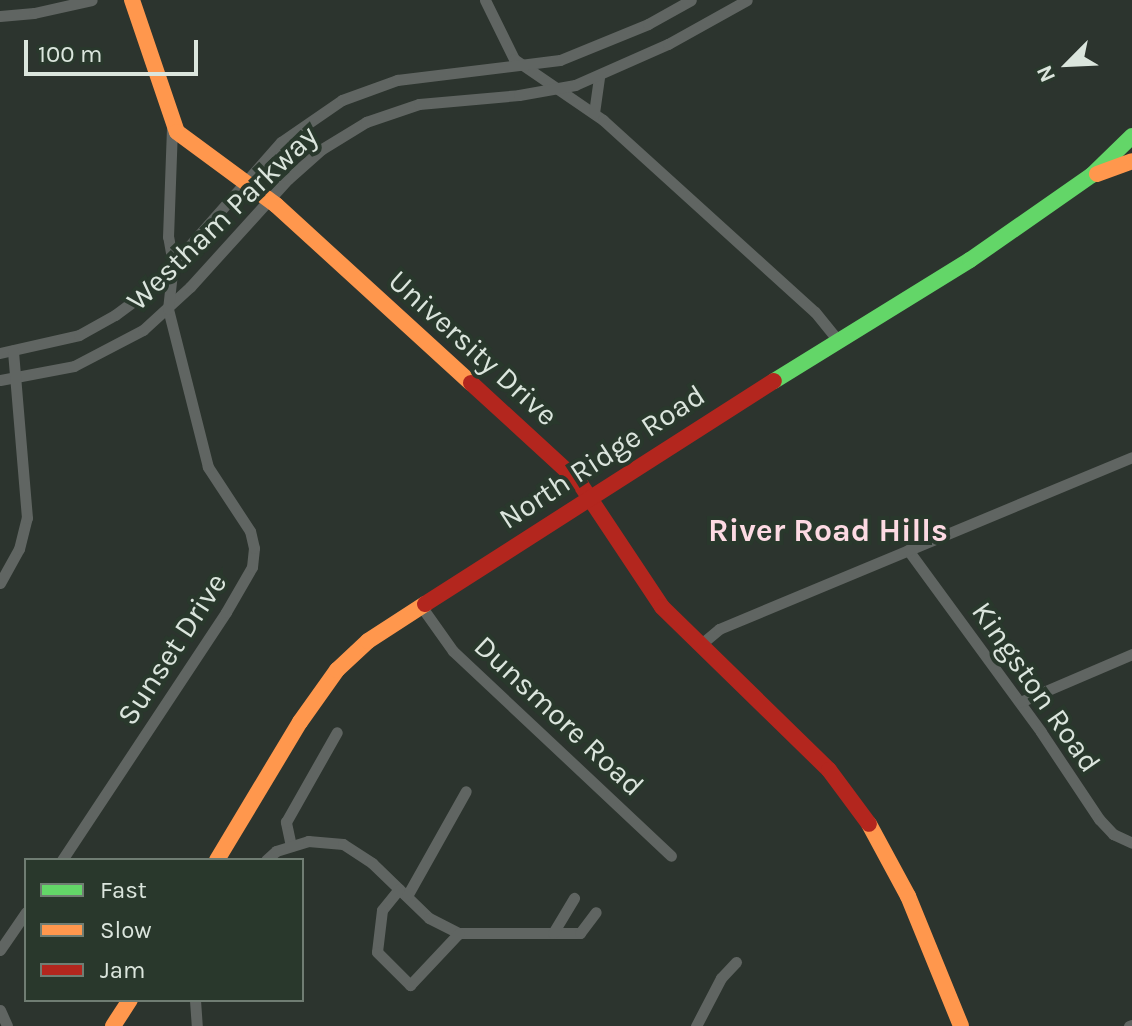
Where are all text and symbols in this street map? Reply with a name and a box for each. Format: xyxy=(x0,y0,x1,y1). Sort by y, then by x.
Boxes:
scale bar xyxy=(28,24,202,74)
north arrow xyxy=(1028,24,1108,104)
text: 100 m xyxy=(38,40,103,68)
text: N xyxy=(1031,61,1061,86)
street label: Westham Parkway xyxy=(119,118,325,318)
street label: University Drive xyxy=(381,263,565,433)
street label: North Ridge Road xyxy=(492,377,712,537)
district label: River Road Hills xyxy=(708,512,948,550)
street label: Sunset Drive xyxy=(110,566,234,732)
street label: Kingston Road xyxy=(964,595,1108,779)
street label: Dunsmore Road xyxy=(467,628,651,804)
legend xyxy=(24,858,304,1002)
text: Fast xyxy=(100,876,147,904)
text: Slow xyxy=(100,916,152,944)
text: Jam xyxy=(100,956,145,984)

